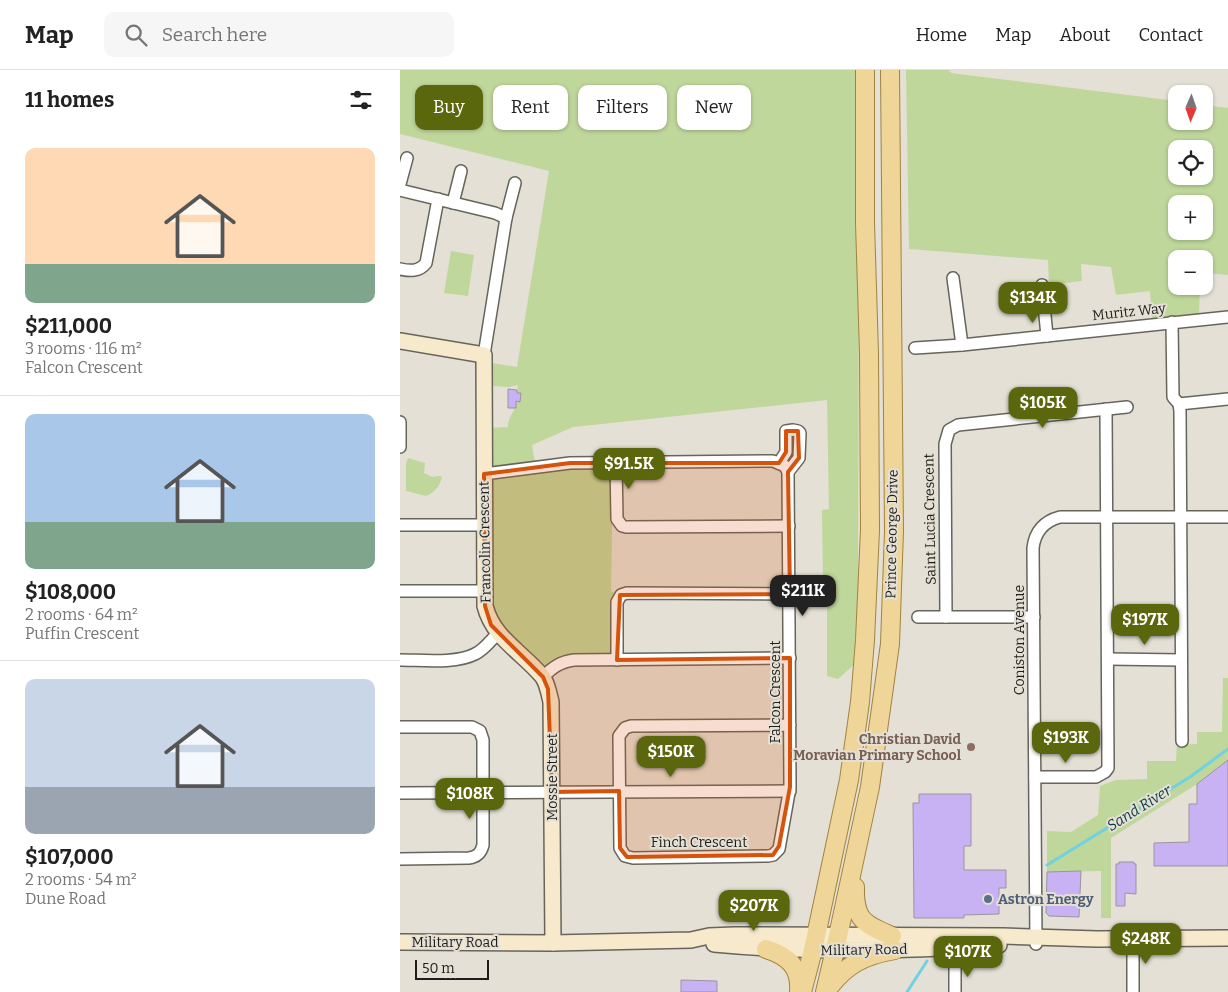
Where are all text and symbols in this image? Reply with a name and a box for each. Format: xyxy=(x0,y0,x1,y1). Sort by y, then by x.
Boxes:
search box xyxy=(104,12,454,57)
text: Map xyxy=(25,21,74,49)
icon: search xyxy=(122,21,150,49)
text: Search here xyxy=(162,23,267,46)
text: Home xyxy=(916,24,967,46)
text: Map xyxy=(995,24,1031,46)
text: About xyxy=(1059,24,1110,46)
text: Contact xyxy=(1138,24,1203,46)
chip: Buy xyxy=(415,85,483,130)
chip: Rent xyxy=(493,85,568,130)
chip: Filters xyxy=(578,85,667,130)
chip: New xyxy=(677,85,751,130)
north arrow xyxy=(1168,85,1212,130)
map controls xyxy=(1168,85,1213,295)
icon: filters xyxy=(347,86,375,114)
text: 11 homes xyxy=(25,87,114,113)
button: locate xyxy=(1168,140,1213,185)
icon: home xyxy=(155,181,245,271)
button: + xyxy=(1168,195,1213,240)
button: − xyxy=(1168,250,1213,295)
pin: $134K xyxy=(998,282,1068,324)
text: $134K xyxy=(1010,288,1057,307)
street label: Muritz Way xyxy=(1091,300,1167,324)
text: $211,000 xyxy=(25,313,112,339)
text: 3 rooms · 116 m² xyxy=(25,339,142,358)
text: Falcon Crescent xyxy=(25,358,143,377)
pin: $105K xyxy=(1008,386,1078,429)
text: $105K xyxy=(1020,393,1066,412)
icon: home xyxy=(155,446,245,536)
pin: $91.5K xyxy=(588,448,670,490)
street label: Saint Lucia Crescent xyxy=(920,453,940,585)
text: $91.5K xyxy=(604,454,654,473)
street label: Prince George Drive xyxy=(882,469,902,599)
street label: Francolin Crescent xyxy=(475,481,495,603)
pin: $211K xyxy=(768,574,838,617)
text: $108,000 xyxy=(25,579,116,605)
text: $211K xyxy=(781,581,825,600)
street label: Coniston Avenue xyxy=(1011,585,1028,695)
pin: $197K xyxy=(1110,604,1180,646)
text: 2 rooms · 64 m² xyxy=(25,605,138,624)
text: $197K xyxy=(1122,610,1168,629)
text: Puffin Crescent xyxy=(25,624,139,643)
street label: Falcon Crescent xyxy=(767,640,784,744)
icon: home xyxy=(155,711,245,801)
pin: $193K xyxy=(1031,722,1101,764)
text: $193K xyxy=(1043,728,1089,747)
place label: Christian David Moravian Primary School xyxy=(793,731,962,764)
street label: Mossie Street xyxy=(544,733,561,821)
pin: $150K xyxy=(636,736,706,778)
marker: Christian David Moravian Primary School xyxy=(965,741,977,753)
text: $150K xyxy=(648,742,694,761)
pin: $108K xyxy=(435,778,505,820)
water label: Sand River xyxy=(1104,781,1175,835)
text: $108K xyxy=(446,784,494,803)
street label: Finch Crescent xyxy=(651,834,747,851)
text: $107,000 xyxy=(25,844,114,870)
text: 2 rooms · 54 m² xyxy=(25,870,137,889)
text: Dune Road xyxy=(25,889,106,908)
pin: $207K xyxy=(719,890,789,932)
place label: Astron Energy xyxy=(998,891,1094,908)
marker: Astron Energy xyxy=(982,893,994,905)
text: $207K xyxy=(730,896,778,915)
pin: $248K xyxy=(1111,922,1181,965)
text: $248K xyxy=(1121,929,1171,948)
street label: Military Road xyxy=(412,934,498,951)
pin: $107K xyxy=(933,936,1003,978)
street label: Military Road xyxy=(820,941,908,959)
text: $107K xyxy=(945,942,991,961)
scale bar xyxy=(415,957,489,980)
text: 50 m xyxy=(422,960,455,977)

